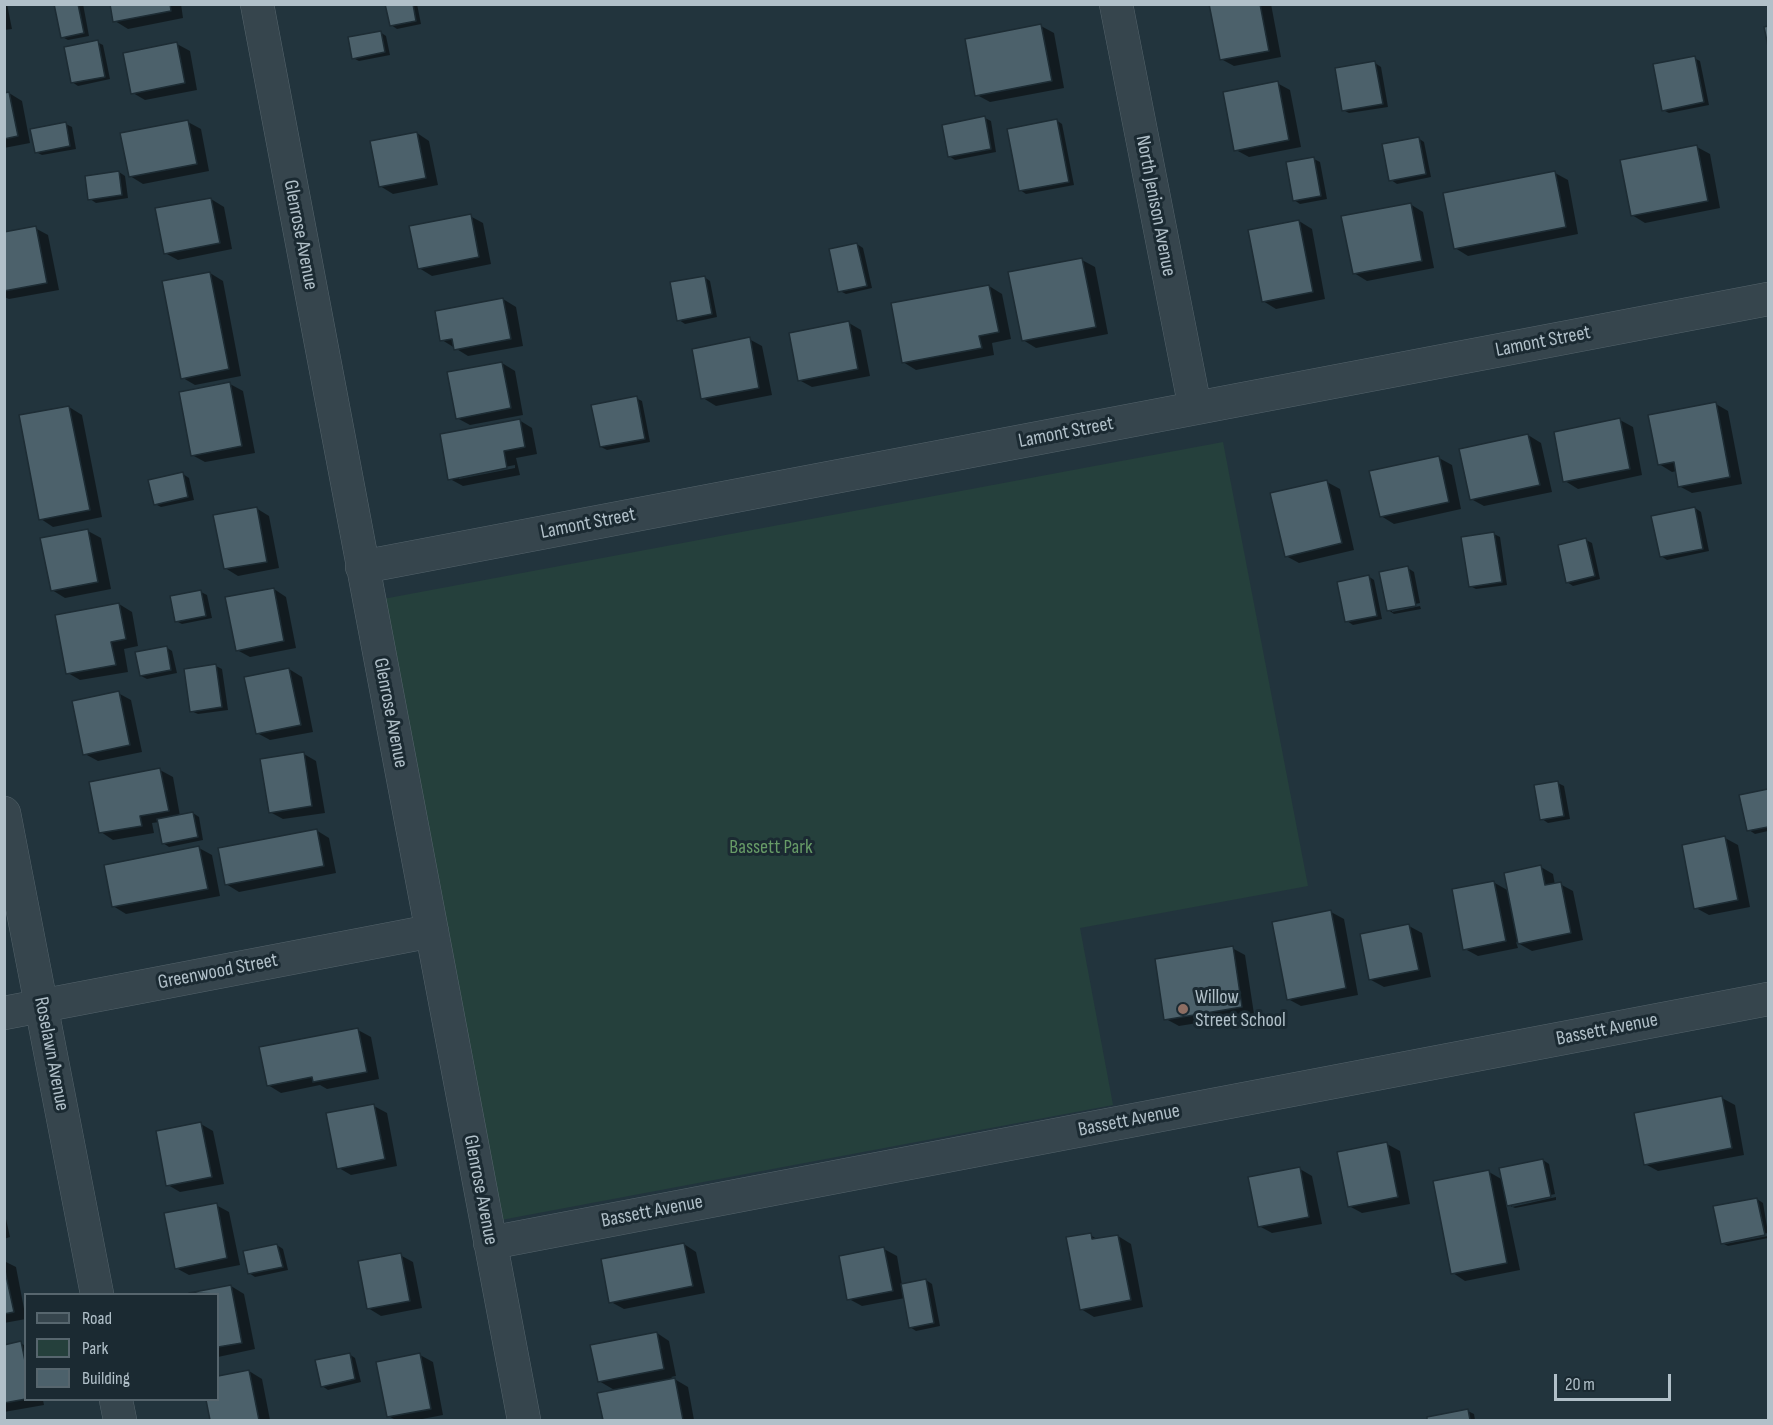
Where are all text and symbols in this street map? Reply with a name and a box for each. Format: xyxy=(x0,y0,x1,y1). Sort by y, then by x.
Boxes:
street label: North Jenison Avenue xyxy=(1130,134,1180,278)
street label: Glenrose Avenue xyxy=(278,178,322,292)
street label: Lamont Street xyxy=(1493,321,1593,363)
street label: Lamont Street xyxy=(1016,412,1116,454)
street label: Lamont Street xyxy=(538,503,638,545)
street label: Glenrose Avenue xyxy=(368,656,412,770)
park label: Bassett Park xyxy=(729,836,813,860)
street label: Greenwood Street xyxy=(156,949,280,995)
place label: Willow Street School xyxy=(1195,986,1286,1033)
street label: Roselawn Avenue xyxy=(28,995,74,1113)
marker: Willow Street School xyxy=(1176,1002,1190,1016)
street label: Bassett Avenue xyxy=(1554,1008,1660,1052)
street label: Bassett Avenue xyxy=(1076,1099,1182,1143)
street label: Glenrose Avenue xyxy=(458,1133,502,1247)
street label: Bassett Avenue xyxy=(599,1190,705,1234)
legend xyxy=(24,1293,219,1401)
text: Road xyxy=(82,1308,112,1329)
text: Park xyxy=(82,1338,108,1359)
scale bar xyxy=(1557,1362,1674,1400)
text: Building xyxy=(82,1368,130,1389)
text: 20 m xyxy=(1565,1374,1595,1395)

